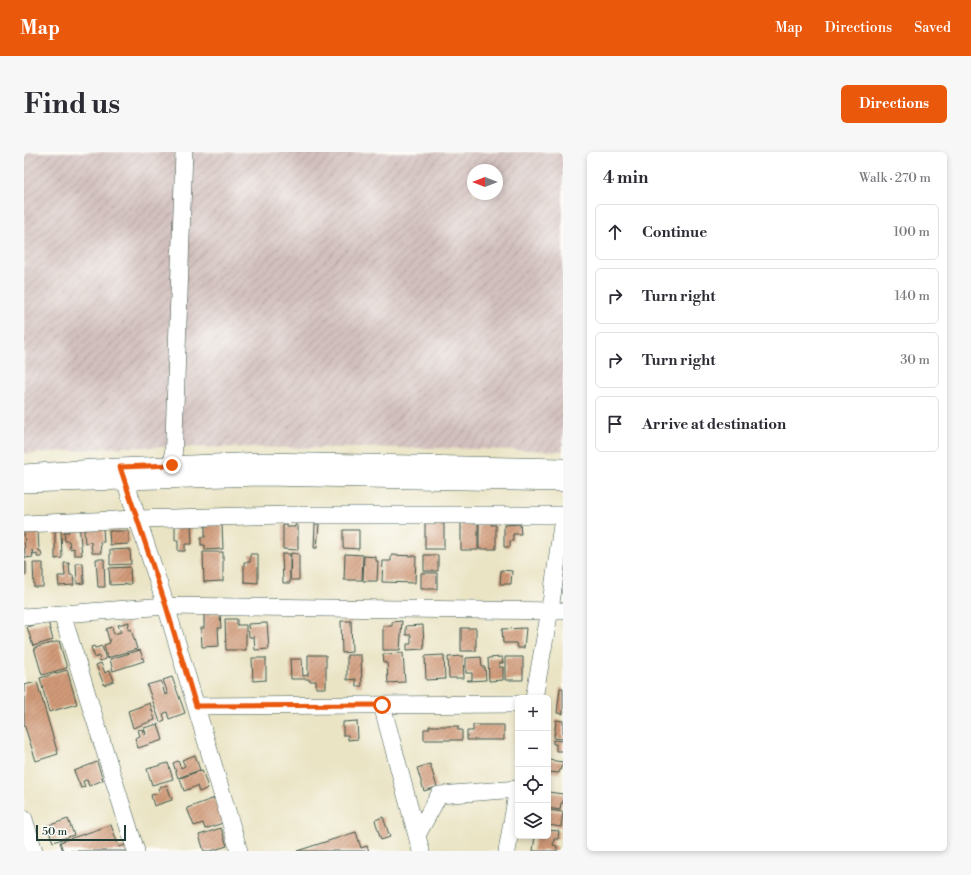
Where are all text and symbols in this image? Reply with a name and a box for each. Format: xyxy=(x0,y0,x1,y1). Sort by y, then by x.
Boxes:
text: Map xyxy=(20,16,60,40)
text: Map xyxy=(775,19,803,37)
text: Directions xyxy=(825,19,892,37)
text: Saved xyxy=(914,19,951,37)
button: Directions xyxy=(841,85,947,123)
text: Find us xyxy=(24,87,120,122)
north arrow xyxy=(467,164,503,200)
text: 4 min xyxy=(603,167,648,189)
text: Walk · 270 m xyxy=(859,170,931,186)
icon: ahead xyxy=(604,221,626,243)
text: Continue xyxy=(642,223,707,242)
text: 100 m xyxy=(894,224,930,240)
icon: right xyxy=(604,285,626,307)
text: Turn right xyxy=(642,287,716,306)
text: 140 m xyxy=(894,288,930,304)
icon: right xyxy=(604,349,626,371)
text: Turn right xyxy=(642,351,716,370)
text: 30 m xyxy=(900,352,930,368)
icon: arrive xyxy=(604,413,626,435)
text: Arrive at destination xyxy=(642,415,786,434)
route end xyxy=(163,456,181,474)
map controls xyxy=(515,695,551,839)
button: + xyxy=(515,695,551,731)
route start xyxy=(373,696,391,714)
button: − xyxy=(515,731,551,767)
button: locate xyxy=(515,767,551,803)
button: layers xyxy=(515,803,551,839)
scale bar xyxy=(36,823,126,842)
text: 50 m xyxy=(42,825,67,839)

